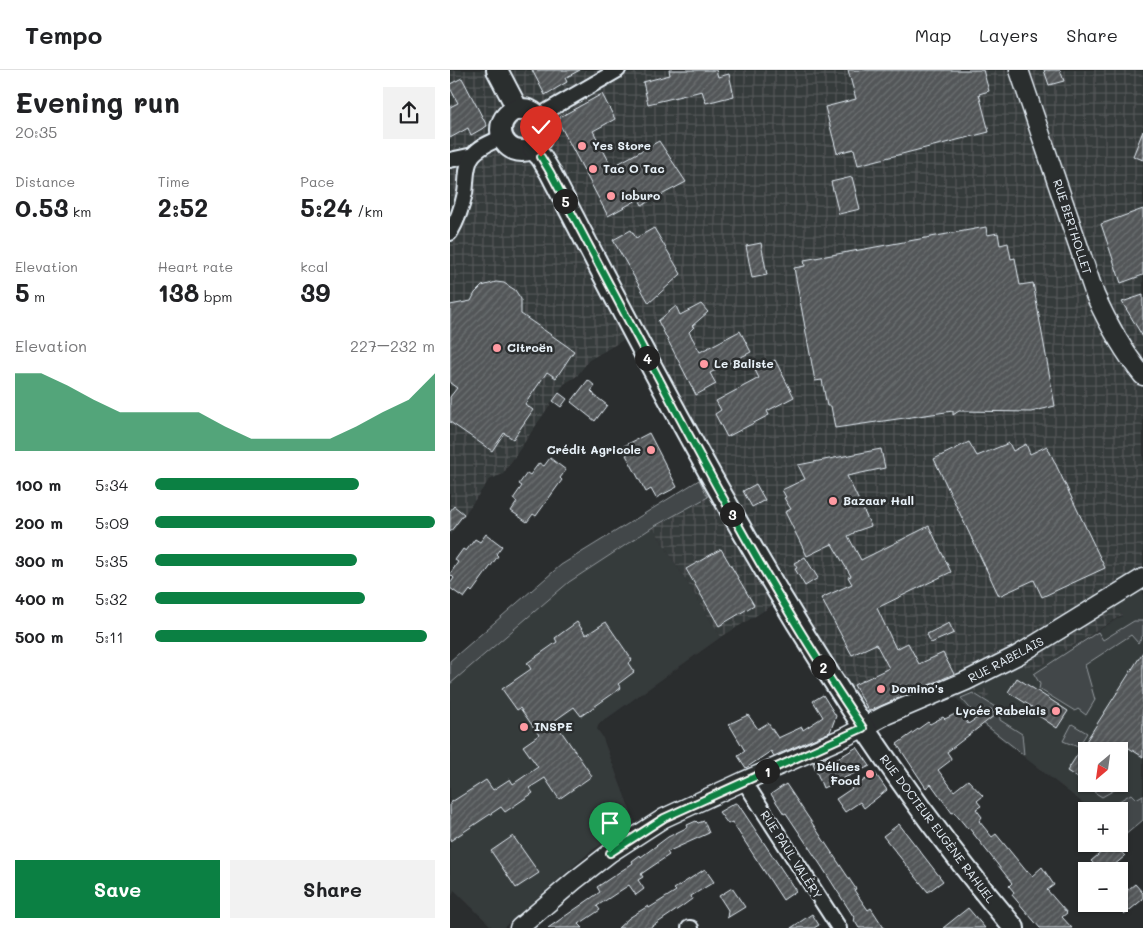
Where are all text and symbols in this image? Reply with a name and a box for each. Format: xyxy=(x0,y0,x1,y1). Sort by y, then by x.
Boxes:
text: Tempo xyxy=(25,19,102,50)
text: Map xyxy=(915,23,951,47)
text: Layers xyxy=(979,23,1038,47)
text: Share xyxy=(1066,23,1118,47)
text: Evening run xyxy=(15,84,180,120)
button: share xyxy=(383,87,435,139)
pin xyxy=(520,106,562,157)
icon: check xyxy=(527,113,555,141)
text: 20:35 xyxy=(15,121,57,142)
place label: Yes Store xyxy=(592,137,651,153)
marker: Yes Store xyxy=(576,140,588,152)
place label: Tac O Tac xyxy=(603,160,665,176)
marker: Tac O Tac xyxy=(587,163,599,175)
text: Distance xyxy=(15,172,75,191)
text: Time xyxy=(158,172,190,191)
text: Pace xyxy=(300,172,335,191)
street label: RUE BERTHOLLET xyxy=(1050,177,1096,277)
place label: ioburo xyxy=(621,187,660,203)
pin: 5 xyxy=(552,188,578,214)
marker: ioburo xyxy=(605,190,617,202)
text: 0.53 xyxy=(15,191,68,223)
text: 2:52 xyxy=(158,191,208,223)
text: 5:24 xyxy=(300,191,353,223)
text: 5 xyxy=(561,192,570,211)
text: km xyxy=(68,202,91,221)
text: /km xyxy=(353,202,383,221)
text: Elevation xyxy=(15,257,78,276)
text: Heart rate xyxy=(158,257,233,276)
text: kcal xyxy=(300,257,328,276)
text: 5 xyxy=(15,276,30,308)
text: 138 xyxy=(158,276,199,308)
text: 39 xyxy=(300,276,330,308)
text: m xyxy=(30,287,45,306)
text: bpm xyxy=(199,287,232,306)
text: Elevation xyxy=(15,335,87,356)
text: 227–232 m xyxy=(350,335,435,356)
place label: Citroën xyxy=(507,339,553,355)
marker: Citroën xyxy=(491,342,503,354)
pin: 4 xyxy=(634,346,660,370)
text: 4 xyxy=(643,349,652,368)
place label: Le Baliste xyxy=(714,355,774,371)
marker: Le Baliste xyxy=(698,358,710,370)
place label: Crédit Agricole xyxy=(547,441,641,457)
marker: Crédit Agricole xyxy=(645,444,657,456)
text: 100 m xyxy=(15,474,61,495)
text: 5:34 xyxy=(95,474,128,495)
place label: Bazaar Hall xyxy=(843,492,914,508)
marker: Bazaar Hall xyxy=(827,495,839,507)
pin: 3 xyxy=(720,502,744,526)
text: 3 xyxy=(728,505,737,524)
text: 200 m xyxy=(15,512,63,533)
text: 5:09 xyxy=(95,512,129,533)
text: 300 m xyxy=(15,550,64,571)
text: 5:35 xyxy=(95,550,128,571)
text: 400 m xyxy=(15,588,64,609)
text: 5:32 xyxy=(95,588,128,609)
text: 500 m xyxy=(15,626,63,647)
text: 5:11 xyxy=(95,626,124,647)
street label: RUE RABELAIS xyxy=(965,632,1046,686)
pin: 2 xyxy=(810,654,836,680)
text: 2 xyxy=(820,658,827,677)
place label: Domino's xyxy=(891,680,944,696)
marker: Domino's xyxy=(875,683,887,695)
place label: Lycée Rabelais xyxy=(956,702,1046,718)
marker: Lycée Rabelais xyxy=(1050,705,1062,717)
place label: INSPE xyxy=(534,718,573,734)
marker: INSPE xyxy=(518,721,530,733)
north arrow xyxy=(1078,742,1128,792)
map controls xyxy=(1078,742,1128,912)
street label: RUE DOCTEUR EUGÈNE RAHUEL xyxy=(877,751,999,906)
pin: 1 xyxy=(754,758,780,784)
place label: Délices Food xyxy=(817,758,860,788)
text: 1 xyxy=(764,762,771,781)
marker: Délices Food xyxy=(864,768,876,780)
pin xyxy=(589,802,631,853)
button: + xyxy=(1078,802,1128,852)
street label: RUE PAUL VALÉRY xyxy=(757,807,826,902)
icon: arrive xyxy=(596,809,624,837)
button: Save xyxy=(15,860,220,918)
button: Share xyxy=(230,860,435,918)
button: − xyxy=(1078,862,1128,912)

